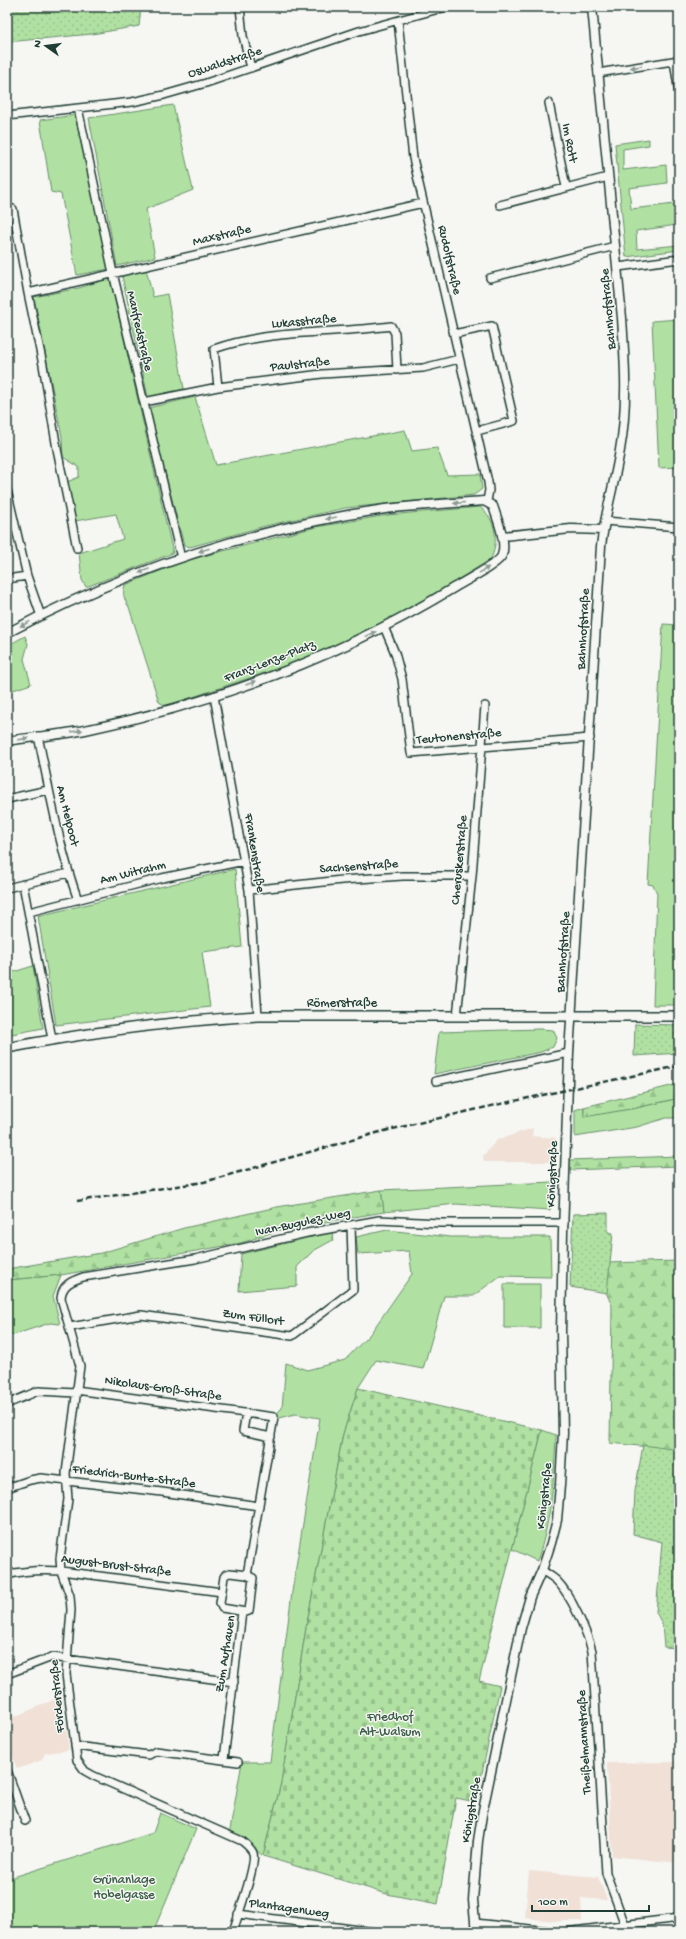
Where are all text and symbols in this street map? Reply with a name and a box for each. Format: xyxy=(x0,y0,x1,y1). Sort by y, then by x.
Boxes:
north arrow xyxy=(26,26,66,66)
text: N xyxy=(32,39,45,49)
street label: Oswaldstraße xyxy=(186,44,264,82)
one-way arrow xyxy=(630,64,642,70)
street label: Im Rott xyxy=(558,122,580,166)
street label: Maxstraße xyxy=(191,222,253,250)
street label: Rudolfstraße xyxy=(434,224,464,296)
street label: Bahnhofstraße xyxy=(598,268,620,351)
street label: Manfredstraße xyxy=(122,289,156,373)
street label: Lukasstraße xyxy=(271,312,337,332)
street label: Paulstraße xyxy=(268,354,331,376)
one-way arrow xyxy=(453,499,465,506)
one-way arrow xyxy=(324,516,337,522)
one-way arrow xyxy=(198,547,210,553)
one-way arrow xyxy=(478,566,490,573)
one-way arrow xyxy=(138,569,150,575)
street label: Bahnhofstraße xyxy=(574,588,594,671)
one-way arrow xyxy=(20,621,31,627)
one-way arrow xyxy=(365,631,377,637)
street label: Franz-Lenze-Platz xyxy=(221,637,319,687)
one-way arrow xyxy=(245,680,257,686)
street label: Teutonenstraße xyxy=(415,726,503,748)
one-way arrow xyxy=(71,728,83,734)
one-way arrow xyxy=(17,736,29,742)
street label: Am Helpoot xyxy=(52,784,82,850)
street label: Frankenstraße xyxy=(240,811,268,894)
street label: Cheruskerstraße xyxy=(449,814,471,905)
street label: Sachsenstraße xyxy=(319,857,399,877)
street label: Am Witrahm xyxy=(99,858,167,888)
street label: Bahnhofstraße xyxy=(554,911,574,994)
street label: Römerstraße xyxy=(307,996,378,1011)
street label: Königstraße xyxy=(544,1140,562,1208)
street label: Ivan-Bugulez-Weg xyxy=(254,1206,352,1240)
street label: Zum Füllort xyxy=(221,1306,286,1330)
street label: Nikolaus-Groß-Straße xyxy=(103,1373,223,1405)
street label: Friedrich-Bunte-Straße xyxy=(71,1462,197,1492)
street label: Königstraße xyxy=(534,1462,556,1530)
street label: August-Brust-Straße xyxy=(60,1552,172,1580)
street label: Zum Aufhauen xyxy=(213,1614,240,1694)
street label: Förderstraße xyxy=(47,1658,69,1734)
street label: Theißelmannstraße xyxy=(575,1689,595,1795)
park label: Friedhof Alt-Walsum xyxy=(359,1710,421,1740)
street label: Königstraße xyxy=(459,1776,485,1844)
park label: Grünanlage Hobelgasse xyxy=(93,1873,156,1903)
scale bar xyxy=(532,1887,649,1913)
street label: Plantagenweg xyxy=(247,1896,330,1922)
text: 100 m xyxy=(537,1896,568,1910)

